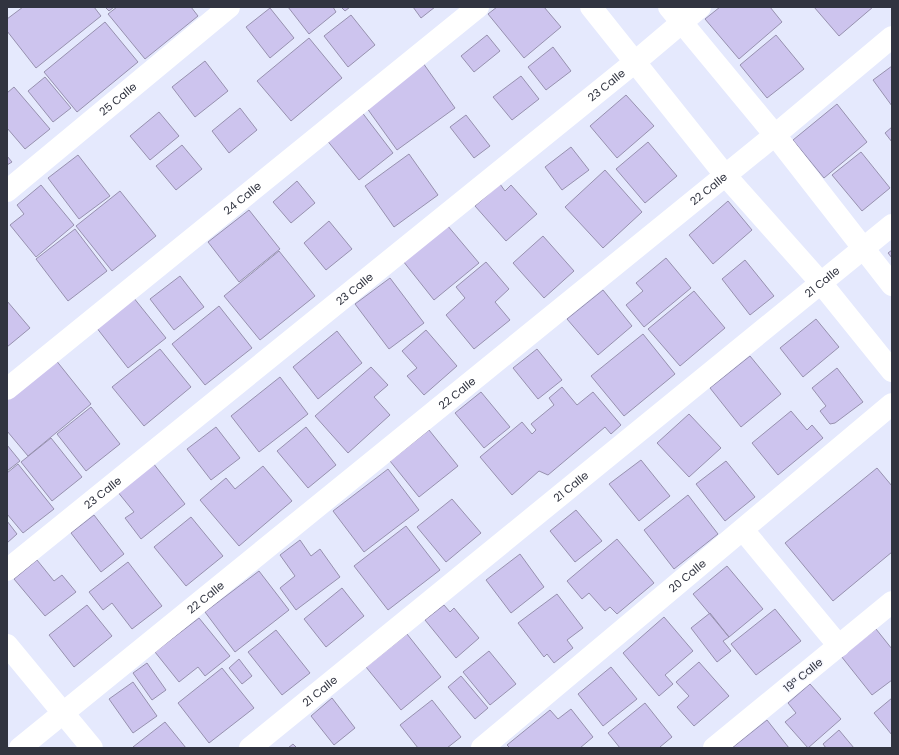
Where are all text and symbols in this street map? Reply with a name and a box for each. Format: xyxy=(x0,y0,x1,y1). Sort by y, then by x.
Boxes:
street label: 23 Calle xyxy=(584,65,629,105)
street label: 25 Calle xyxy=(96,79,140,119)
street label: 22 Calle xyxy=(687,169,731,209)
street label: 24 Calle xyxy=(220,178,265,218)
street label: 21 Calle xyxy=(801,263,843,301)
street label: 23 Calle xyxy=(332,269,377,309)
street label: 22 Calle xyxy=(435,373,479,413)
street label: 21 Calle xyxy=(550,467,592,506)
street label: 23 Calle xyxy=(81,472,125,513)
street label: 20 Calle xyxy=(665,555,710,596)
street label: 22 Calle xyxy=(184,577,228,617)
street label: 19ª Calle xyxy=(780,654,826,696)
street label: 21 Calle xyxy=(299,672,341,710)

